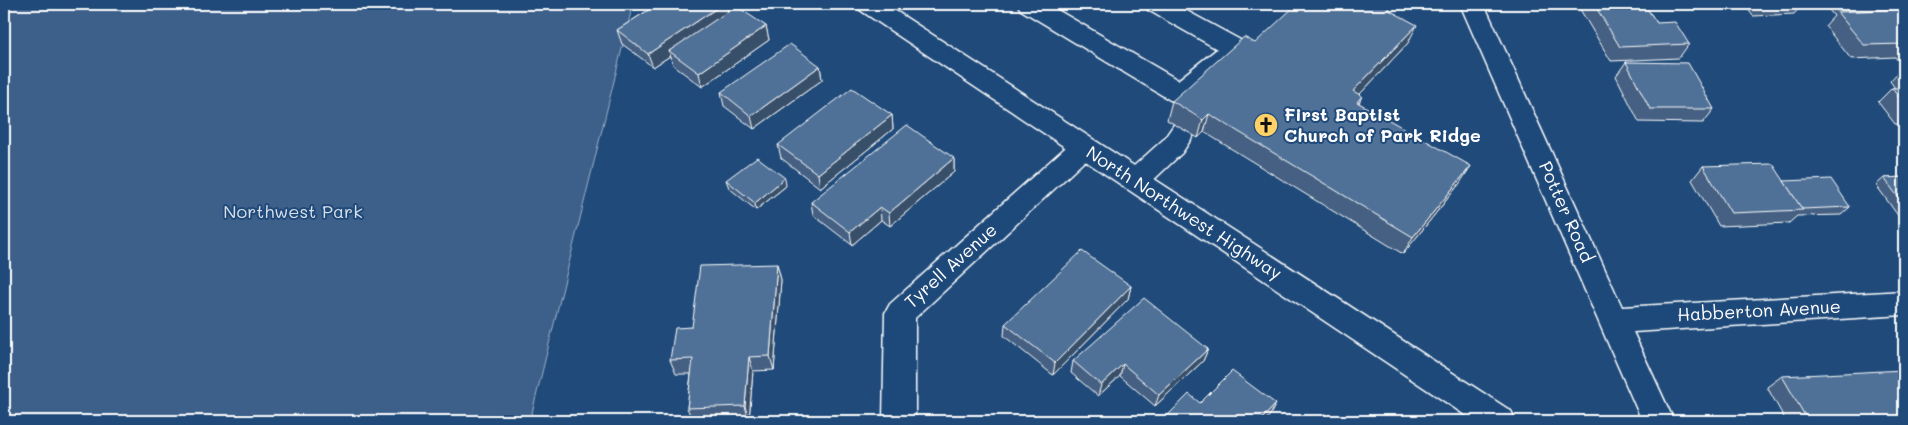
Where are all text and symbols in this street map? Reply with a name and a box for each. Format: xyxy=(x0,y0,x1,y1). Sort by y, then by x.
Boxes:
place label: First Baptist Church of Park Ridge xyxy=(1284,102,1481,147)
church icon: First Baptist Church of Park Ridge xyxy=(1253,112,1279,138)
street label: North Northwest Highway xyxy=(1082,140,1287,285)
street label: Potter Road xyxy=(1534,157,1600,266)
park label: Northwest Park xyxy=(223,199,363,223)
street label: Tyrell Avenue xyxy=(899,217,1002,313)
street label: Habberton Avenue xyxy=(1677,294,1841,326)

